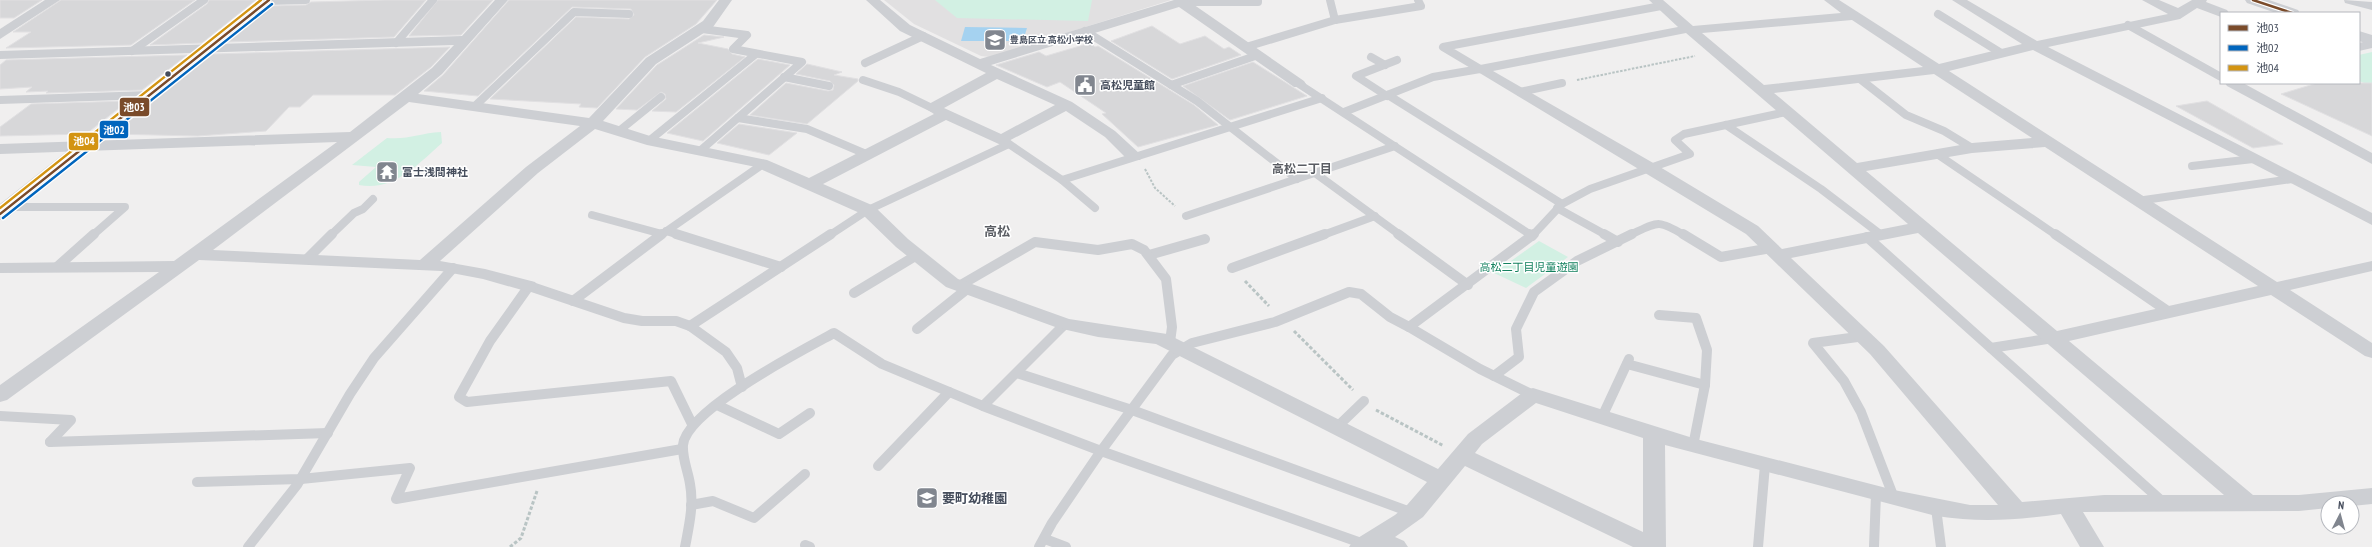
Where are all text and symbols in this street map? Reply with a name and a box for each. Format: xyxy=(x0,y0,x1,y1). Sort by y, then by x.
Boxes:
legend xyxy=(2220,12,2360,84)
text: 池03 xyxy=(2256,20,2279,35)
school or university icon: 豊島区立 高松小学校 xyxy=(982,27,1008,53)
place label: 豊島区立 高松小学校 xyxy=(1010,34,1094,45)
text: 池02 xyxy=(2256,40,2279,55)
text: 池04 xyxy=(2256,60,2279,75)
unlabelled marker xyxy=(163,69,173,79)
public building icon: 高松児童館 xyxy=(1072,72,1098,98)
place label: 高松児童館 xyxy=(1100,78,1155,92)
line badge: 池03 xyxy=(119,97,150,117)
text: 池03 xyxy=(123,100,145,114)
line badge: 池02 xyxy=(99,120,129,139)
text: 池02 xyxy=(103,123,125,137)
line badge: 池04 xyxy=(68,132,99,151)
text: 池04 xyxy=(73,134,95,148)
temple icon: 富士浅間神社 xyxy=(374,159,400,185)
district label: 高松二丁目 xyxy=(1272,161,1332,176)
place label: 富士浅間神社 xyxy=(402,165,468,179)
district label: 高松 xyxy=(984,223,1010,240)
park label: 高松二丁目児童遊園 xyxy=(1480,260,1579,274)
school or university icon: 要町幼稚園 xyxy=(914,485,940,511)
place label: 要町幼稚園 xyxy=(942,490,1007,507)
north arrow xyxy=(2320,495,2360,535)
text: N xyxy=(2337,498,2345,512)

